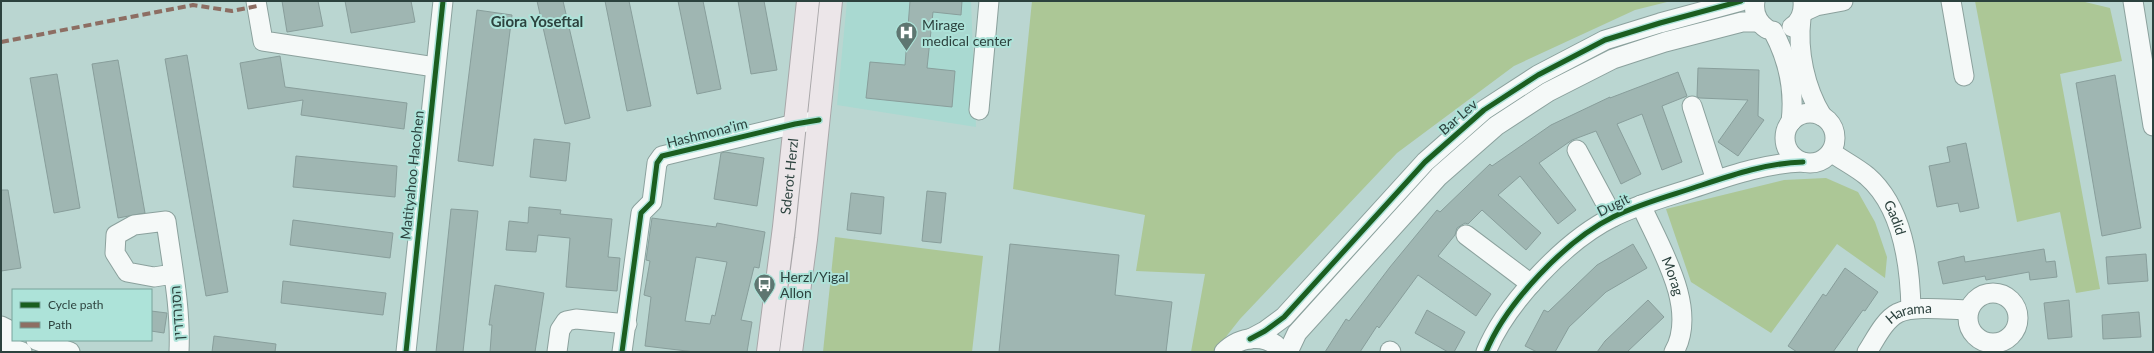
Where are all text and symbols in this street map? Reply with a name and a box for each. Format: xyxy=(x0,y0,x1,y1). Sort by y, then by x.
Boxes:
district label: Giora Yoseftal xyxy=(491,12,583,30)
place label: Mirage medical center xyxy=(922,16,1012,49)
hospital icon: Mirage medical center xyxy=(894,20,920,53)
street label: Bar Lev xyxy=(1435,95,1481,138)
street label: Matityahoo Hacohen xyxy=(396,110,427,240)
street label: Hashmona'im xyxy=(664,114,749,151)
street label: Sderot Herzl xyxy=(776,137,801,215)
street label: Dugit xyxy=(1594,189,1632,220)
street label: Gadid xyxy=(1881,197,1910,237)
street label: Morag xyxy=(1658,254,1688,297)
place label: Herzl/Yigal Allon xyxy=(780,268,849,301)
bus stop icon: Herzl/Yigal Allon xyxy=(752,272,778,305)
street label: הסנהדרין xyxy=(166,285,187,341)
legend xyxy=(12,289,152,341)
text: Cycle path xyxy=(48,297,103,312)
street label: Harama xyxy=(1881,299,1932,327)
text: Path xyxy=(48,317,72,332)

